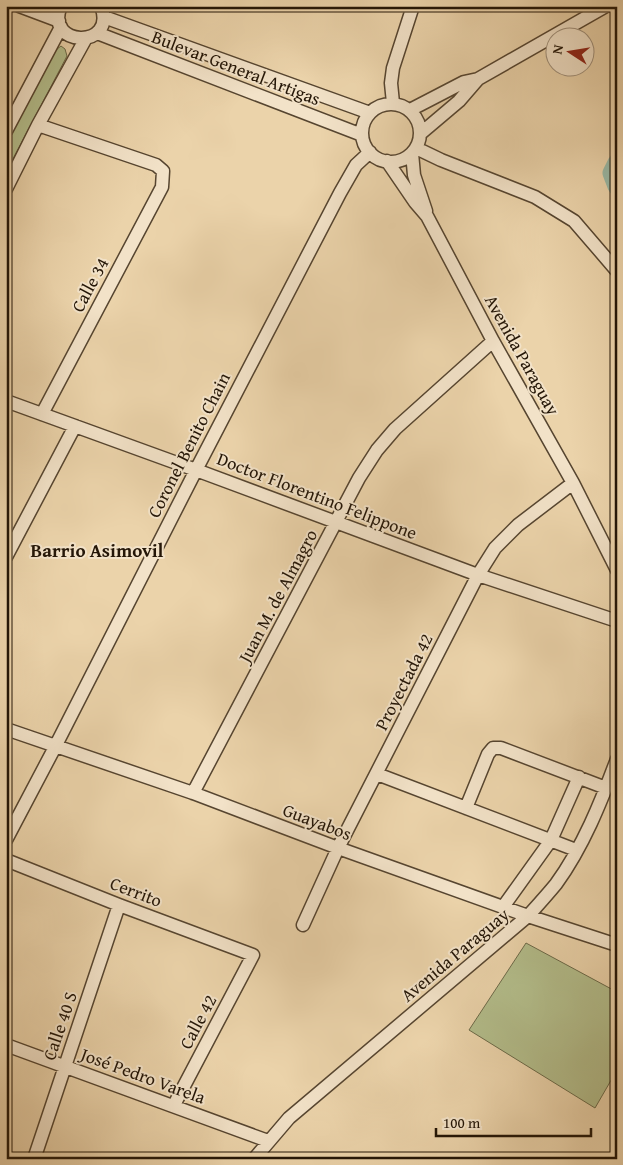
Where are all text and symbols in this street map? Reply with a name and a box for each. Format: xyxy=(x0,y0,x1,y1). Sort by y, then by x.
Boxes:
street label: Bulevar General Artigas xyxy=(148,23,324,112)
north arrow xyxy=(546,28,596,78)
text: N xyxy=(547,42,568,56)
street label: Calle 34 xyxy=(64,253,115,317)
street label: Avenida Paraguay xyxy=(478,289,567,420)
street label: Coronel Benito Chain xyxy=(140,367,237,522)
street label: Doctor Florentino Felippone xyxy=(213,445,421,546)
street label: Juan M. de Almagro xyxy=(230,524,324,669)
district label: Barrio Asimovil xyxy=(31,536,164,564)
street label: Proyectada 42 xyxy=(368,629,439,735)
street label: Guayabos xyxy=(279,796,355,847)
street label: Cerrito xyxy=(106,869,166,914)
street label: Avenida Paraguay xyxy=(395,901,515,1008)
street label: Calle 40 S xyxy=(35,988,84,1064)
street label: Calle 42 xyxy=(172,990,223,1054)
street label: José Pedro Varela xyxy=(75,1040,210,1111)
scale bar xyxy=(436,1105,590,1137)
text: 100 m xyxy=(443,1112,481,1133)

